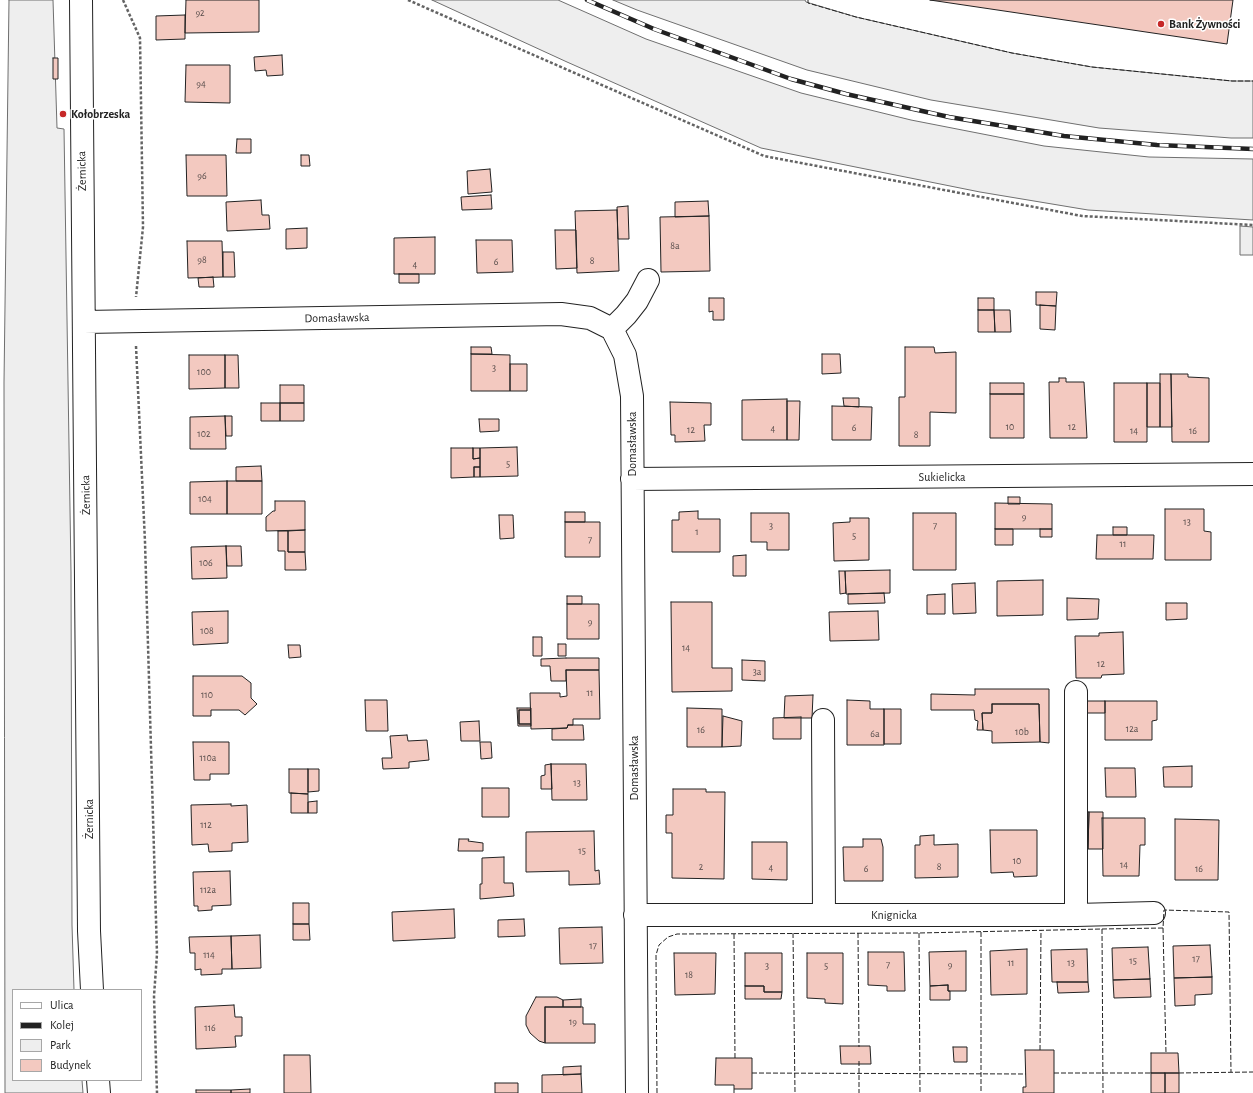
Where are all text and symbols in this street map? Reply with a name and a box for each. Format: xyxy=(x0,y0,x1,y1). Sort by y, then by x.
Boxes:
house number: 92 xyxy=(195,7,205,19)
place label: Bank Żywności xyxy=(1169,17,1240,31)
marker: Bank Żywności xyxy=(1156,19,1166,29)
house number: 94 xyxy=(196,78,206,90)
place label: Kołobrzeska xyxy=(71,107,130,121)
marker: Kołobrzeska xyxy=(58,109,68,119)
street label: Żernicka xyxy=(74,151,90,191)
house number: 96 xyxy=(197,170,207,182)
house number: 8a xyxy=(670,240,680,252)
house number: 98 xyxy=(197,254,207,266)
house number: 8 xyxy=(590,255,594,267)
house number: 6 xyxy=(494,256,498,268)
house number: 4 xyxy=(413,259,417,271)
street label: Domasławska xyxy=(304,310,370,326)
house number: 3 xyxy=(492,362,496,374)
house number: 100 xyxy=(197,366,211,378)
street label: Domasławska xyxy=(625,412,639,476)
house number: 10 xyxy=(1006,421,1014,433)
house number: 12 xyxy=(1068,421,1076,433)
house number: 6 xyxy=(852,422,856,434)
house number: 4 xyxy=(771,423,775,435)
house number: 12 xyxy=(687,424,695,436)
house number: 14 xyxy=(1130,425,1138,437)
house number: 16 xyxy=(1189,425,1197,437)
house number: 102 xyxy=(197,428,211,440)
house number: 8 xyxy=(914,429,918,441)
house number: 5 xyxy=(506,458,510,470)
street label: Sukielicka xyxy=(919,470,965,484)
street label: Żernicka xyxy=(78,475,94,515)
house number: 104 xyxy=(198,493,212,505)
house number: 9 xyxy=(1022,511,1026,523)
house number: 13 xyxy=(1183,516,1191,528)
house number: 3 xyxy=(769,520,773,532)
house number: 7 xyxy=(933,520,937,532)
house number: 1 xyxy=(695,526,699,538)
house number: 5 xyxy=(852,530,856,542)
house number: 7 xyxy=(588,534,592,546)
house number: 11 xyxy=(1120,538,1126,550)
house number: 106 xyxy=(199,557,213,569)
house number: 9 xyxy=(588,616,592,628)
house number: 108 xyxy=(200,625,214,637)
house number: 14 xyxy=(682,642,690,654)
house number: 12 xyxy=(1097,658,1105,670)
house number: 3a xyxy=(753,666,761,678)
house number: 11 xyxy=(587,687,593,699)
house number: 110 xyxy=(201,689,213,701)
house number: 12a xyxy=(1126,723,1138,735)
house number: 16 xyxy=(697,724,705,736)
house number: 10b xyxy=(1015,726,1029,738)
house number: 6a xyxy=(870,728,880,740)
street label: Domasławska xyxy=(627,736,641,800)
house number: 110a xyxy=(200,752,216,764)
house number: 13 xyxy=(573,777,581,789)
street label: Żernicka xyxy=(82,799,96,839)
house number: 112 xyxy=(200,819,212,831)
house number: 15 xyxy=(578,845,586,857)
house number: 10 xyxy=(1013,855,1021,867)
house number: 14 xyxy=(1120,859,1128,871)
house number: 2 xyxy=(699,861,703,873)
house number: 8 xyxy=(937,861,941,873)
house number: 4 xyxy=(769,862,773,874)
house number: 6 xyxy=(864,863,868,875)
house number: 16 xyxy=(1195,863,1203,875)
house number: 112a xyxy=(200,884,216,896)
street label: Knignicka xyxy=(871,908,917,922)
house number: 17 xyxy=(589,940,597,952)
house number: 114 xyxy=(203,949,215,961)
house number: 17 xyxy=(1192,953,1200,965)
house number: 15 xyxy=(1129,955,1137,967)
house number: 11 xyxy=(1008,957,1014,969)
house number: 13 xyxy=(1067,957,1075,969)
house number: 7 xyxy=(886,959,890,971)
house number: 9 xyxy=(948,959,952,971)
house number: 3 xyxy=(765,960,769,972)
house number: 5 xyxy=(824,960,828,972)
house number: 18 xyxy=(685,969,693,981)
legend xyxy=(12,989,142,1081)
text: Ulica xyxy=(50,999,73,1011)
house number: 19 xyxy=(569,1016,577,1028)
text: Kolej xyxy=(50,1019,74,1031)
house number: 116 xyxy=(204,1022,216,1034)
text: Park xyxy=(50,1039,71,1051)
text: Budynek xyxy=(50,1059,91,1071)

